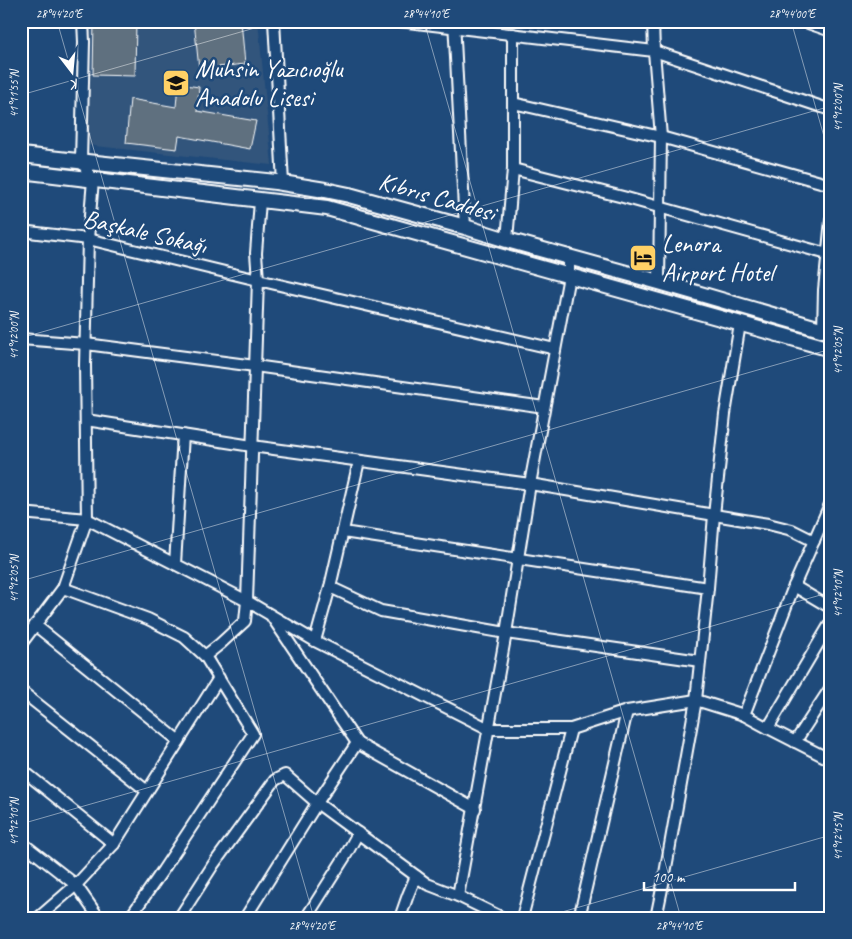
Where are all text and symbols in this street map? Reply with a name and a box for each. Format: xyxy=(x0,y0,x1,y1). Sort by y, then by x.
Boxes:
text: 28°44'20"E xyxy=(36,6,84,22)
text: 28°44'10"E xyxy=(403,6,451,22)
text: 28°44'00"E xyxy=(769,6,817,22)
north arrow xyxy=(48,48,98,98)
place label: Muhsin Yazıcıoğlu Anadolu Lisesi xyxy=(195,53,344,114)
school or university icon: Muhsin Yazıcıoğlu Anadolu Lisesi xyxy=(161,68,191,98)
text: 41°11'55"N xyxy=(6,69,22,118)
text: K xyxy=(67,75,81,94)
text: 41°12'00"N xyxy=(830,83,846,132)
street label: Kıbrıs Caddesi xyxy=(375,165,502,230)
street label: Başkale Sokağı xyxy=(80,202,211,262)
place label: Lenora Airport Hotel xyxy=(662,228,778,289)
hotel icon: Lenora Airport Hotel xyxy=(628,243,658,273)
text: 41°12'00"N xyxy=(6,311,22,360)
text: 41°12'05"N xyxy=(830,326,846,375)
text: 41°12'05"N xyxy=(6,554,22,603)
text: 41°12'10"N xyxy=(830,569,846,618)
text: 41°12'10"N xyxy=(6,797,22,846)
text: 41°12'15"N xyxy=(830,812,846,861)
scale bar xyxy=(644,859,796,891)
text: 100 m xyxy=(652,868,686,887)
text: 28°44'20"E xyxy=(289,918,337,934)
text: 28°44'10"E xyxy=(656,918,704,934)

